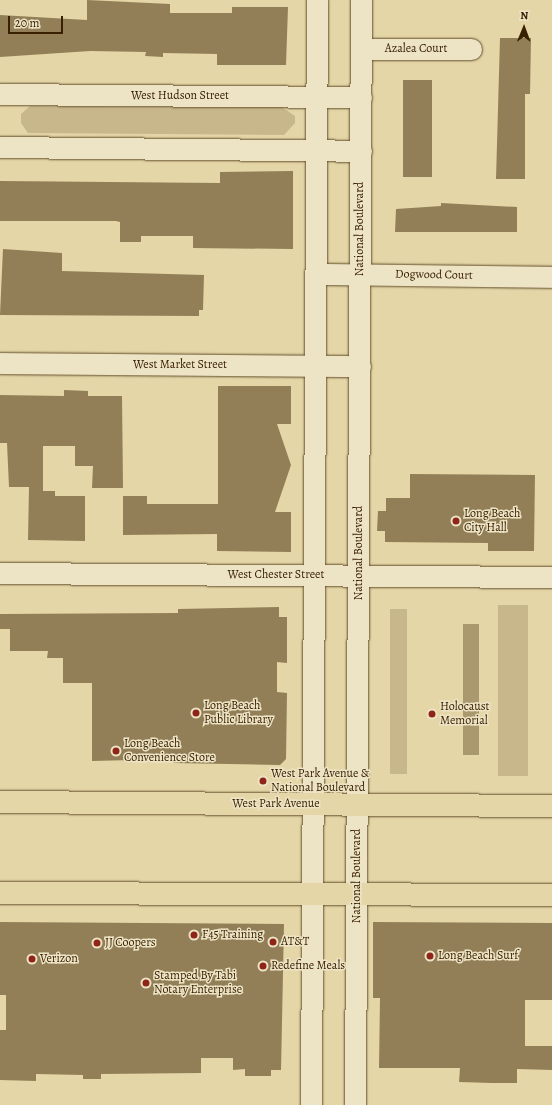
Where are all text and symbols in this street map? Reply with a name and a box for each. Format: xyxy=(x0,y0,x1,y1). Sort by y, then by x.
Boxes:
scale bar xyxy=(10,8,65,34)
north arrow xyxy=(504,8,544,48)
text: N xyxy=(520,8,528,23)
text: 20 m xyxy=(15,15,39,31)
street label: Azalea Court xyxy=(385,42,447,56)
street label: West Hudson Street xyxy=(131,89,229,103)
street label: National Boulevard xyxy=(353,182,367,276)
street label: Dogwood Court xyxy=(395,267,473,283)
street label: West Market Street xyxy=(133,358,227,372)
street label: National Boulevard xyxy=(352,506,366,600)
place label: Long Beach City Hall xyxy=(464,507,521,535)
marker: Long Beach City Hall xyxy=(451,516,461,526)
street label: West Chester Street xyxy=(228,568,324,582)
place label: Long Beach Public Library xyxy=(204,699,273,727)
place label: Holocaust Memorial xyxy=(440,700,490,728)
marker: Long Beach Public Library xyxy=(191,708,201,718)
marker: Holocaust Memorial xyxy=(427,709,437,719)
place label: Long Beach Convenience Store xyxy=(124,737,215,765)
marker: Long Beach Convenience Store xyxy=(111,746,121,756)
place label: West Park Avenue & National Boulevard xyxy=(271,767,369,795)
marker: West Park Avenue & National Boulevard xyxy=(258,776,268,786)
street label: West Park Avenue xyxy=(232,797,320,811)
street label: National Boulevard xyxy=(350,829,364,923)
place label: F45 Training xyxy=(202,928,263,942)
marker: F45 Training xyxy=(189,930,199,940)
place label: AT&T xyxy=(281,935,309,949)
place label: JJ Coopers xyxy=(105,936,156,950)
marker: AT&T xyxy=(268,937,278,947)
marker: JJ Coopers xyxy=(92,938,102,948)
place label: Long Beach Surf xyxy=(438,949,518,963)
marker: Long Beach Surf xyxy=(425,951,435,961)
place label: Verizon xyxy=(40,952,78,966)
marker: Verizon xyxy=(27,954,37,964)
place label: Redefine Meals xyxy=(271,959,345,973)
marker: Redefine Meals xyxy=(258,961,268,971)
place label: Stamped By Tabi Notary Enterprise xyxy=(154,969,242,997)
marker: Stamped By Tabi Notary Enterprise xyxy=(141,978,151,988)

